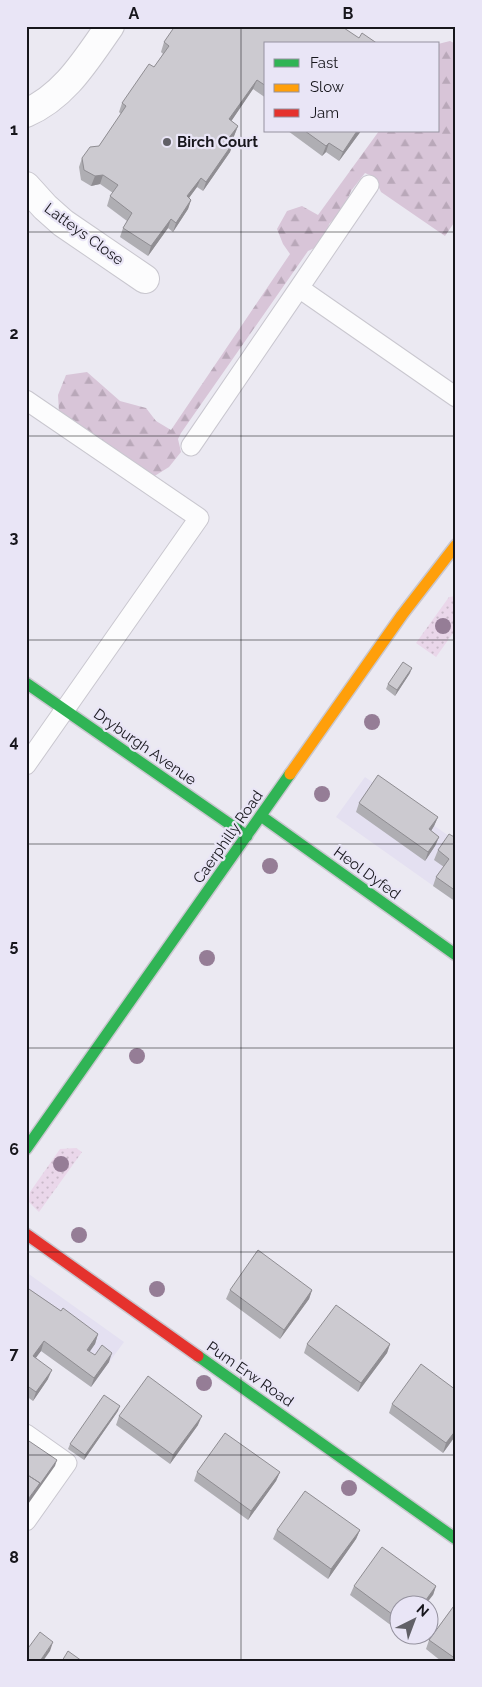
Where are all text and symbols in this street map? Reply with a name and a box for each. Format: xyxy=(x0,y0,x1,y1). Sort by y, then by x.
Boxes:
text: A xyxy=(129,4,140,23)
text: B xyxy=(343,4,354,23)
legend xyxy=(264,42,440,132)
text: Fast xyxy=(310,54,338,72)
text: Slow xyxy=(310,78,344,96)
text: Jam xyxy=(310,104,339,122)
text: 1 xyxy=(10,120,18,139)
place label: Birch Court xyxy=(177,133,258,151)
marker: Birch Court xyxy=(161,136,173,148)
street label: Latteys Close xyxy=(41,199,127,269)
text: 2 xyxy=(9,324,19,343)
text: 3 xyxy=(10,528,19,547)
street label: Dryburgh Avenue xyxy=(90,705,200,789)
text: 4 xyxy=(9,732,19,751)
street label: Caerphilly Road xyxy=(189,787,267,887)
street label: Heol Dyfed xyxy=(330,843,404,903)
text: 5 xyxy=(10,936,19,955)
text: 6 xyxy=(9,1140,19,1159)
street label: Pum Erw Road xyxy=(203,1337,297,1411)
text: 7 xyxy=(10,1344,19,1363)
text: 8 xyxy=(9,1548,19,1567)
north arrow xyxy=(390,1594,440,1644)
text: N xyxy=(413,1601,432,1620)

